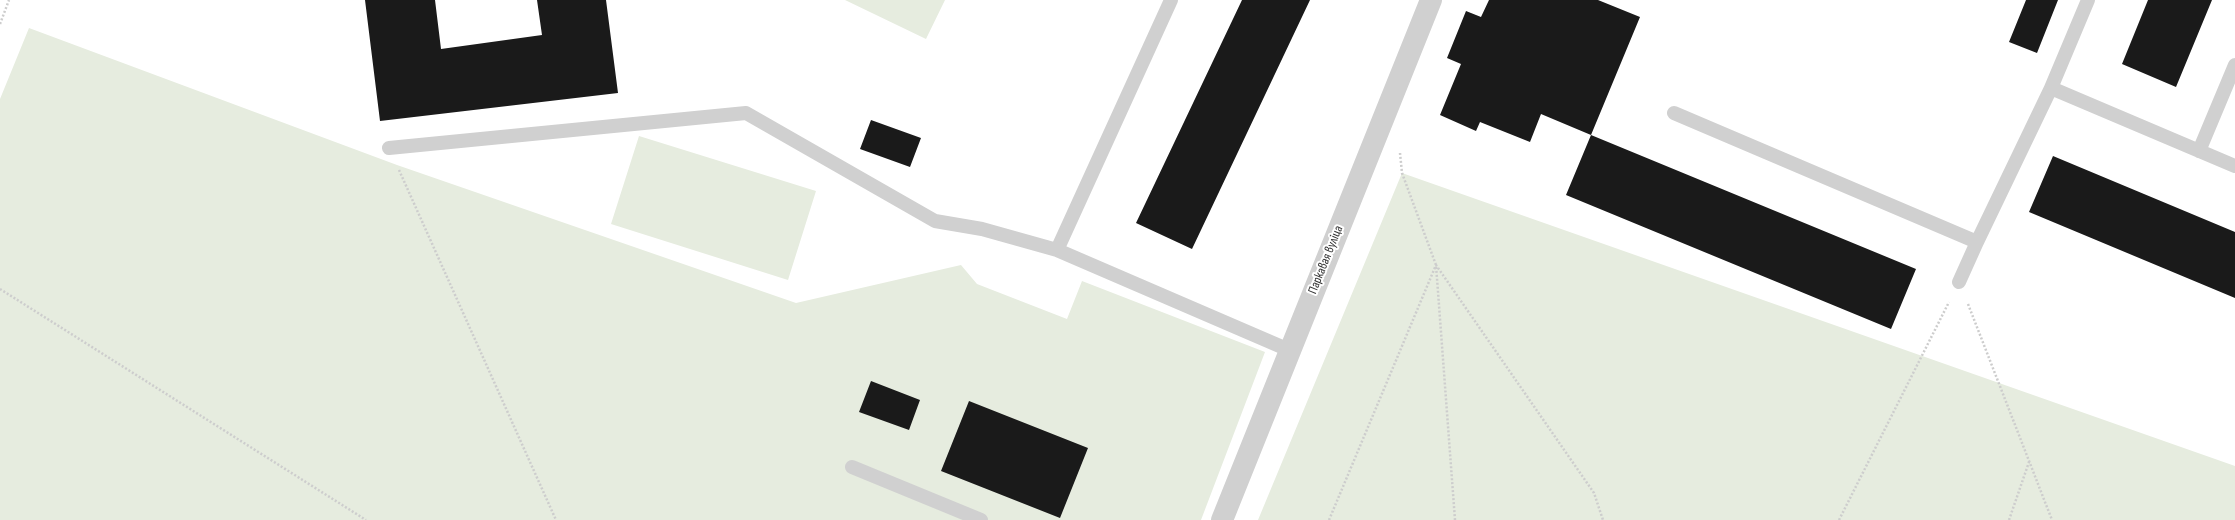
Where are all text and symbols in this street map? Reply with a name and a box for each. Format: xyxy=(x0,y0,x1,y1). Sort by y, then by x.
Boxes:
street label: Паркавая вуліца xyxy=(1305,224,1347,296)

